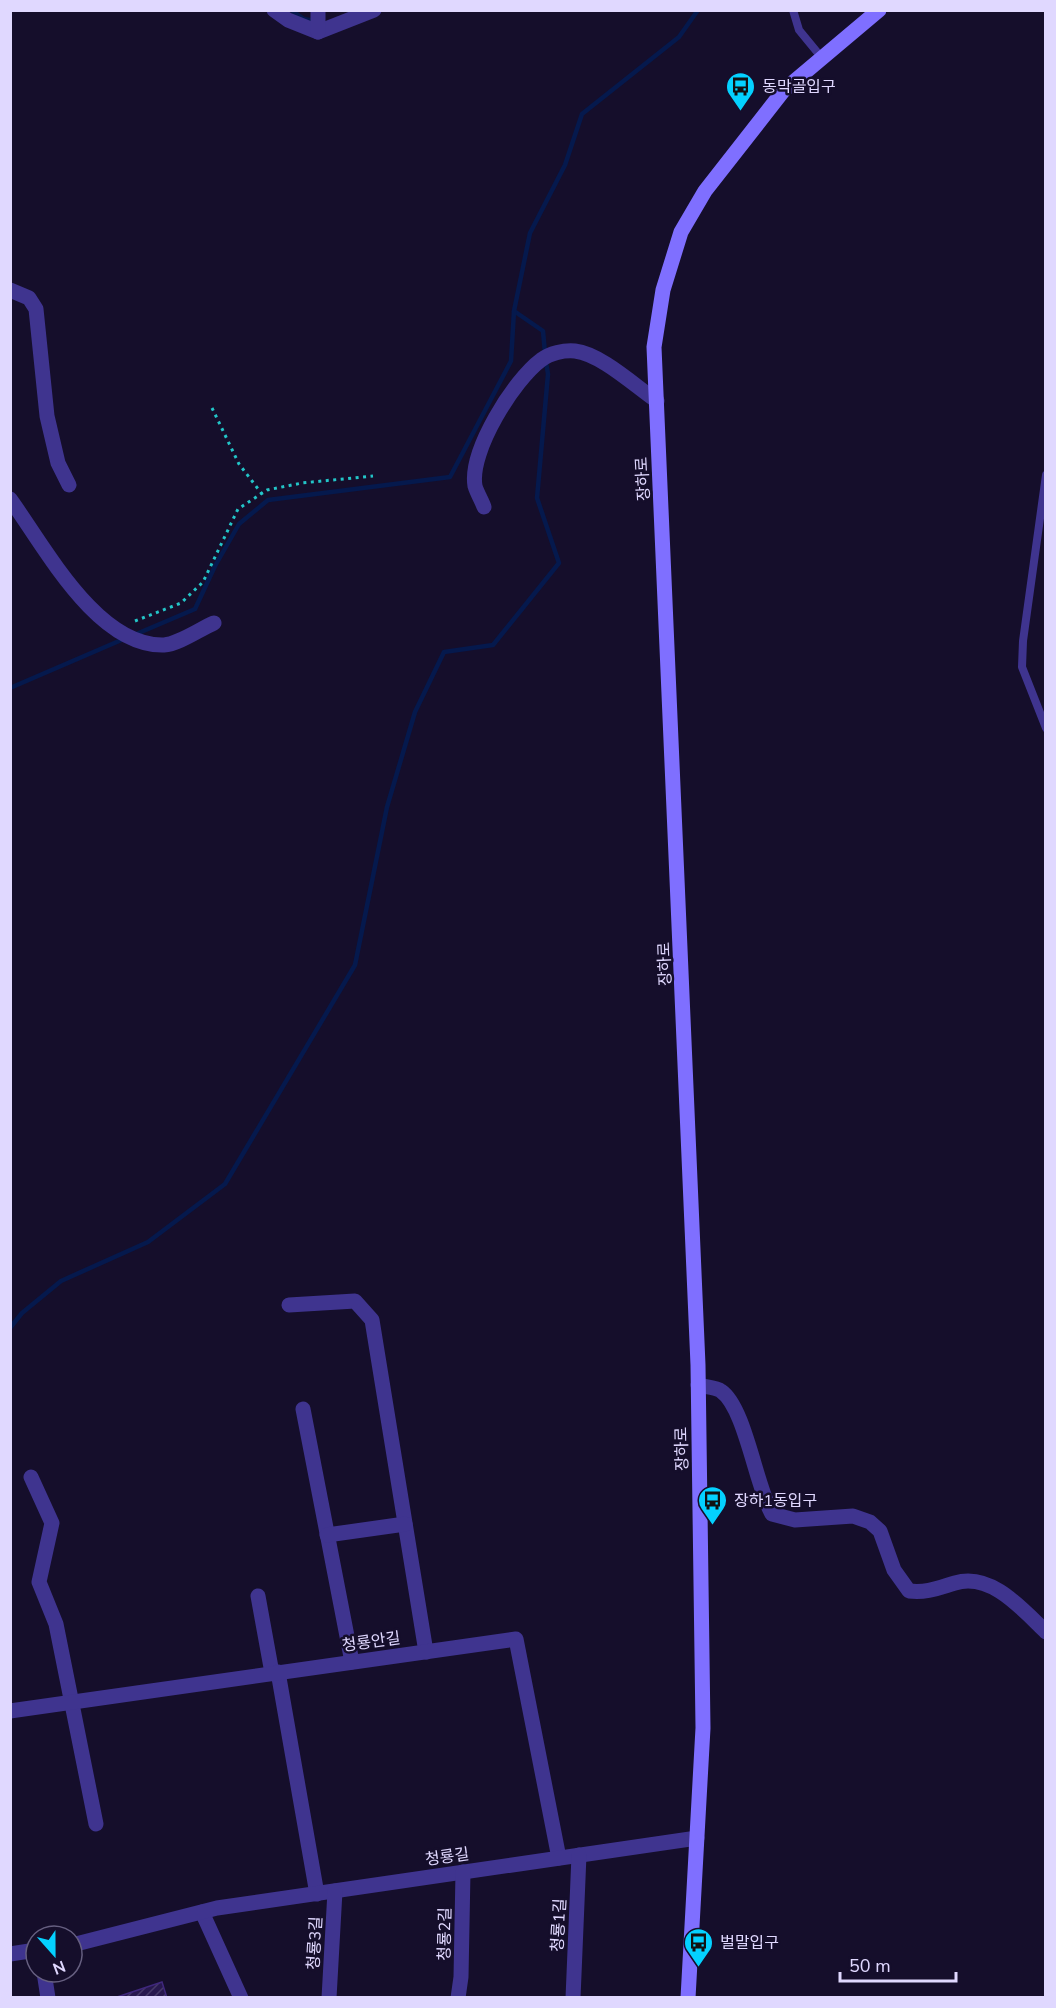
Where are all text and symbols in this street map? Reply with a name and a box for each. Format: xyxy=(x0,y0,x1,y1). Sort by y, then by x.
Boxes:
bus stop icon: 동막골입구 xyxy=(725,70,757,112)
place label: 동막골입구 xyxy=(762,76,836,98)
street label: 장하로 xyxy=(631,456,655,502)
street label: 장하로 xyxy=(653,941,677,986)
street label: 장하로 xyxy=(671,1426,693,1471)
bus stop icon: 장하1동입구 xyxy=(697,1484,729,1526)
place label: 장하1동입구 xyxy=(734,1490,817,1512)
street label: 청룡안길 xyxy=(340,1627,402,1657)
street label: 청룡길 xyxy=(424,1843,471,1871)
street label: 청룡1길 xyxy=(547,1898,571,1952)
street label: 청룡2길 xyxy=(434,1907,456,1961)
street label: 청룡3길 xyxy=(303,1916,327,1970)
north arrow xyxy=(24,1924,84,1984)
bus stop icon: 벌말입구 xyxy=(683,1926,715,1968)
place label: 벌말입구 xyxy=(720,1932,779,1954)
scale bar xyxy=(840,1945,956,1983)
text: 50 m xyxy=(849,1954,891,1978)
text: N xyxy=(49,1955,69,1979)

